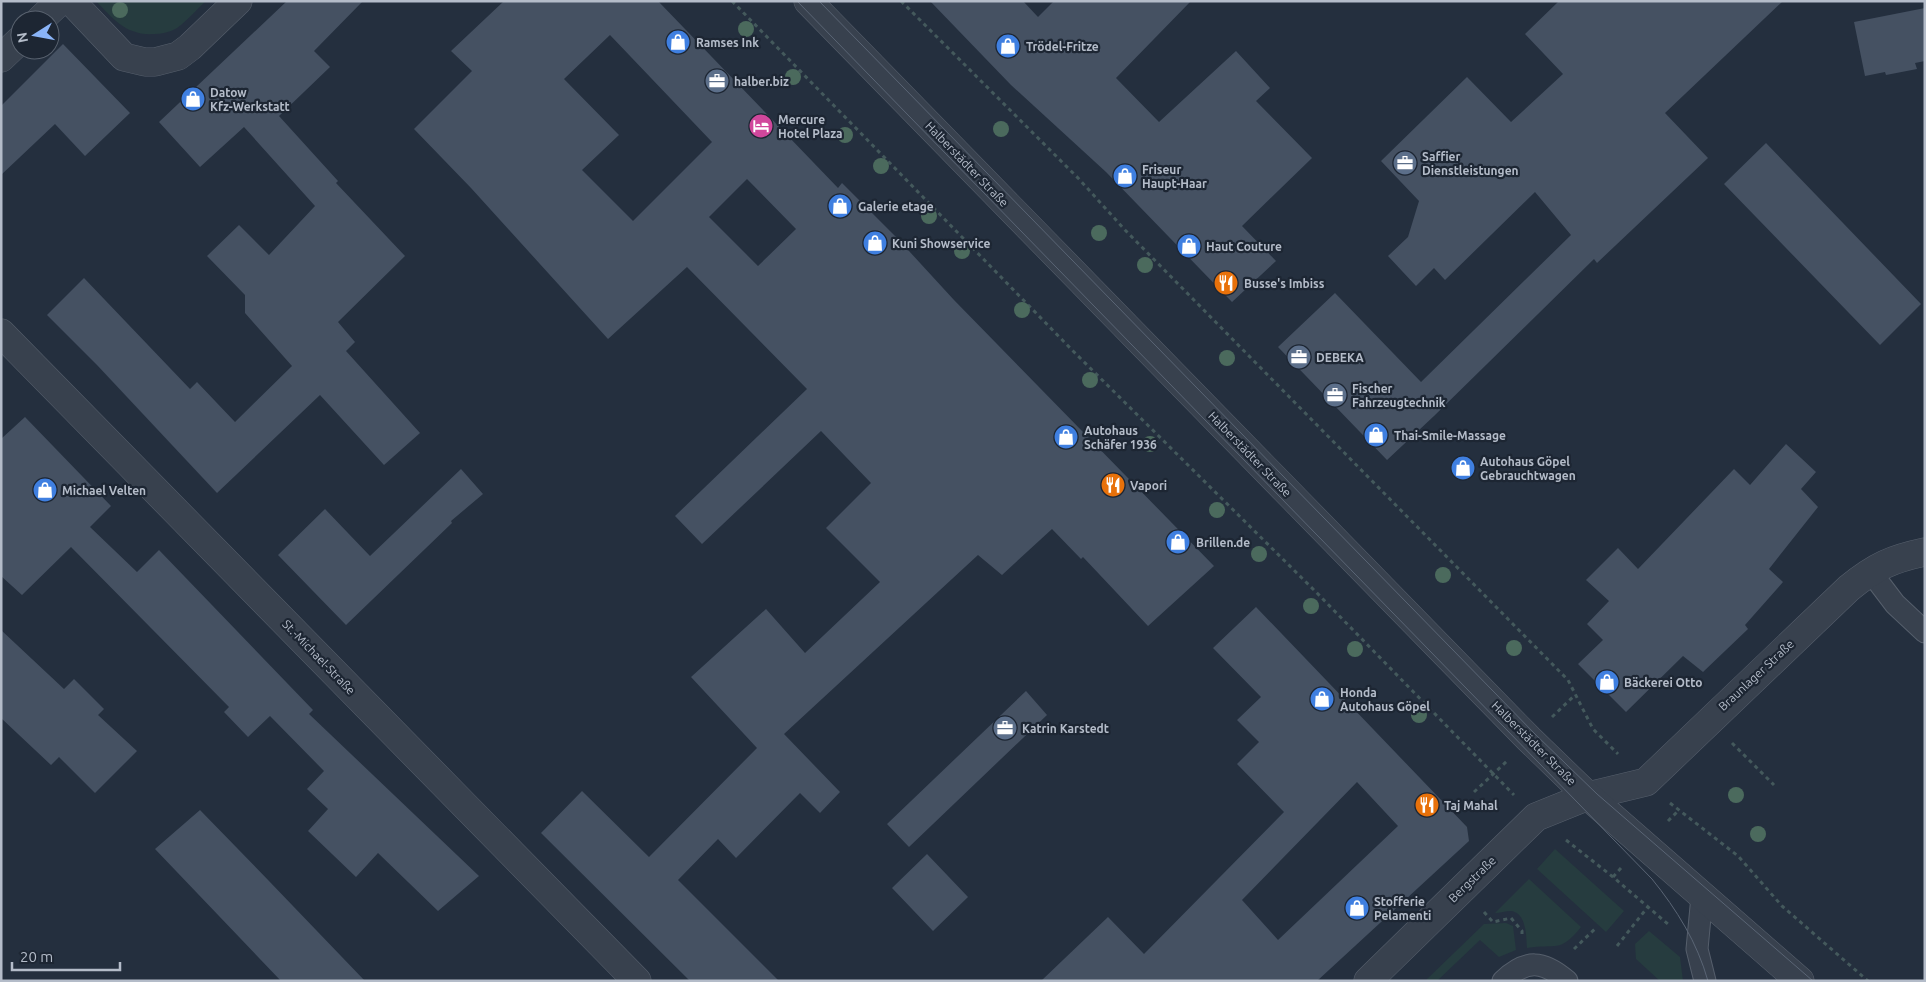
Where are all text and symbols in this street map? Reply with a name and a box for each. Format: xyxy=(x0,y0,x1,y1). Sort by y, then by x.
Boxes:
north arrow xyxy=(10,10,60,60)
shop icon: Ramses Ink xyxy=(665,29,691,55)
text: N xyxy=(13,31,31,44)
shop icon: Trödel-Fritze xyxy=(995,33,1021,59)
place label: Ramses Ink xyxy=(696,36,759,49)
place label: Trödel-Fritze xyxy=(1026,40,1099,53)
office icon: halber.biz xyxy=(704,68,730,94)
place label: halber.biz xyxy=(734,75,789,88)
shop icon: Datow Kfz-Werkstatt xyxy=(180,86,206,112)
place label: Datow Kfz-Werkstatt xyxy=(210,86,290,113)
hotel icon: Mercure Hotel Plaza xyxy=(748,113,774,139)
place label: Mercure Hotel Plaza xyxy=(778,113,842,140)
street label: Halberstädter Straße xyxy=(923,119,1011,209)
office icon: Saffier Dienstleistungen xyxy=(1392,150,1418,176)
place label: Saffier Dienstleistungen xyxy=(1422,150,1519,177)
shop icon: Friseur Haupt-Haar xyxy=(1112,163,1138,189)
place label: Friseur Haupt-Haar xyxy=(1142,163,1207,190)
shop icon: Galerie etage xyxy=(827,193,853,219)
place label: Galerie etage xyxy=(858,200,934,213)
shop icon: Kuni Showservice xyxy=(862,230,888,256)
shop icon: Haut Couture xyxy=(1176,233,1202,259)
place label: Kuni Showservice xyxy=(892,237,990,250)
place label: Haut Couture xyxy=(1206,240,1282,253)
restaurant icon: Busse's Imbiss xyxy=(1213,270,1239,296)
place label: Busse's Imbiss xyxy=(1244,277,1325,290)
office icon: DEBEKA xyxy=(1286,344,1312,370)
place label: DEBEKA xyxy=(1316,351,1364,364)
office icon: Fischer Fahrzeugtechnik xyxy=(1322,382,1348,408)
place label: Fischer Fahrzeugtechnik xyxy=(1352,382,1446,409)
street label: Halberstädter Straße xyxy=(1206,409,1294,499)
shop icon: Thai-Smile-Massage xyxy=(1363,422,1389,448)
shop icon: Autohaus Schäfer 1936 xyxy=(1053,424,1079,450)
place label: Autohaus Schäfer 1936 xyxy=(1084,424,1157,451)
place label: Thai-Smile-Massage xyxy=(1394,429,1506,442)
shop icon: Autohaus Göpel Gebrauchtwagen xyxy=(1450,455,1476,481)
place label: Autohaus Göpel Gebrauchtwagen xyxy=(1480,455,1576,482)
restaurant icon: Vapori xyxy=(1100,472,1126,498)
shop icon: Michael Velten xyxy=(32,477,58,503)
place label: Vapori xyxy=(1130,479,1167,492)
place label: Michael Velten xyxy=(62,484,146,497)
shop icon: Brillen.de xyxy=(1165,529,1191,555)
place label: Brillen.de xyxy=(1196,536,1250,549)
street label: St.-Michael-Straße xyxy=(280,617,358,697)
street label: Braunlager Straße xyxy=(1716,637,1796,713)
shop icon: Bäckerei Otto xyxy=(1594,669,1620,695)
place label: Bäckerei Otto xyxy=(1624,676,1702,689)
shop icon: Honda Autohaus Göpel xyxy=(1309,686,1335,712)
place label: Honda Autohaus Göpel xyxy=(1340,686,1430,713)
street label: Halberstädter Straße xyxy=(1489,698,1579,788)
office icon: Katrin Karstedt xyxy=(992,715,1018,741)
place label: Katrin Karstedt xyxy=(1022,722,1109,735)
restaurant icon: Taj Mahal xyxy=(1414,792,1440,818)
place label: Taj Mahal xyxy=(1444,799,1498,812)
street label: Bergstraße xyxy=(1446,853,1498,905)
shop icon: Stofferie Pelamenti xyxy=(1344,895,1370,921)
place label: Stofferie Pelamenti xyxy=(1374,895,1431,922)
scale bar xyxy=(12,940,120,972)
text: 20 m xyxy=(20,948,53,965)

